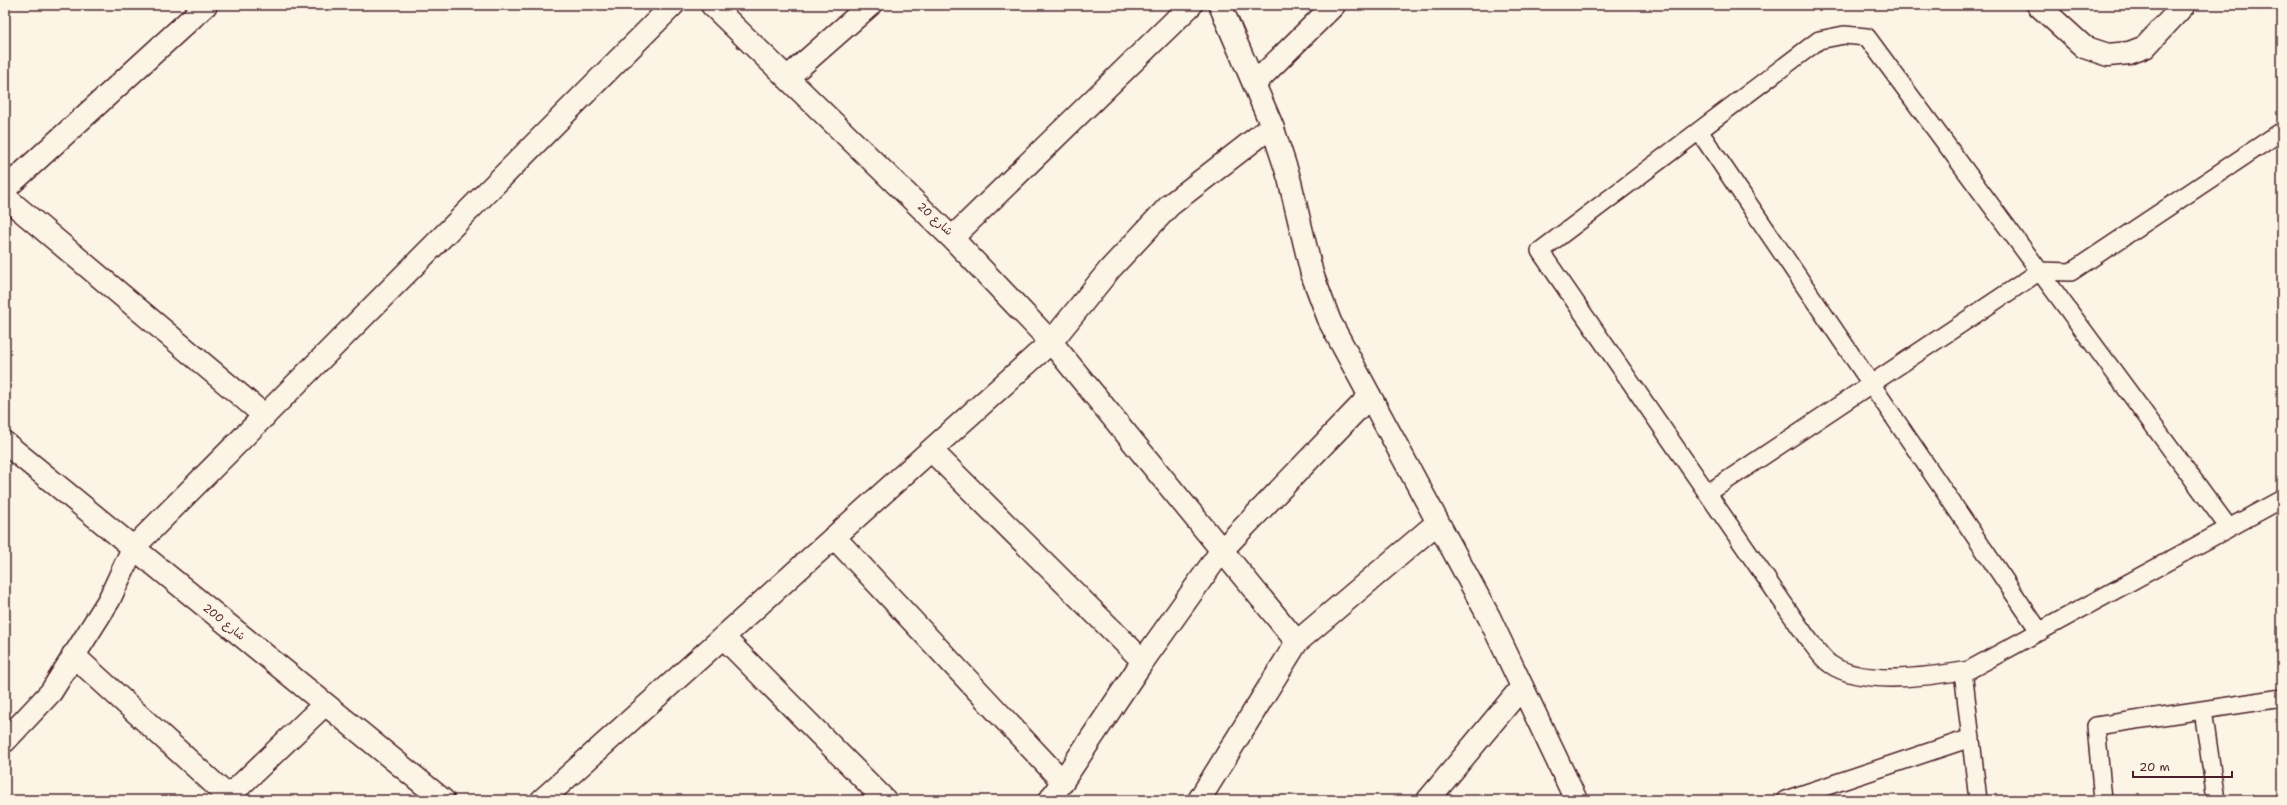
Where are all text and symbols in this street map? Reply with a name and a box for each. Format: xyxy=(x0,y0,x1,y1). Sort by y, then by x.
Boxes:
street label: شارع 20 xyxy=(913,199,956,240)
street label: شارع 200 xyxy=(199,600,248,644)
scale bar xyxy=(2133,753,2232,779)
text: 20 m xyxy=(2139,759,2170,775)

